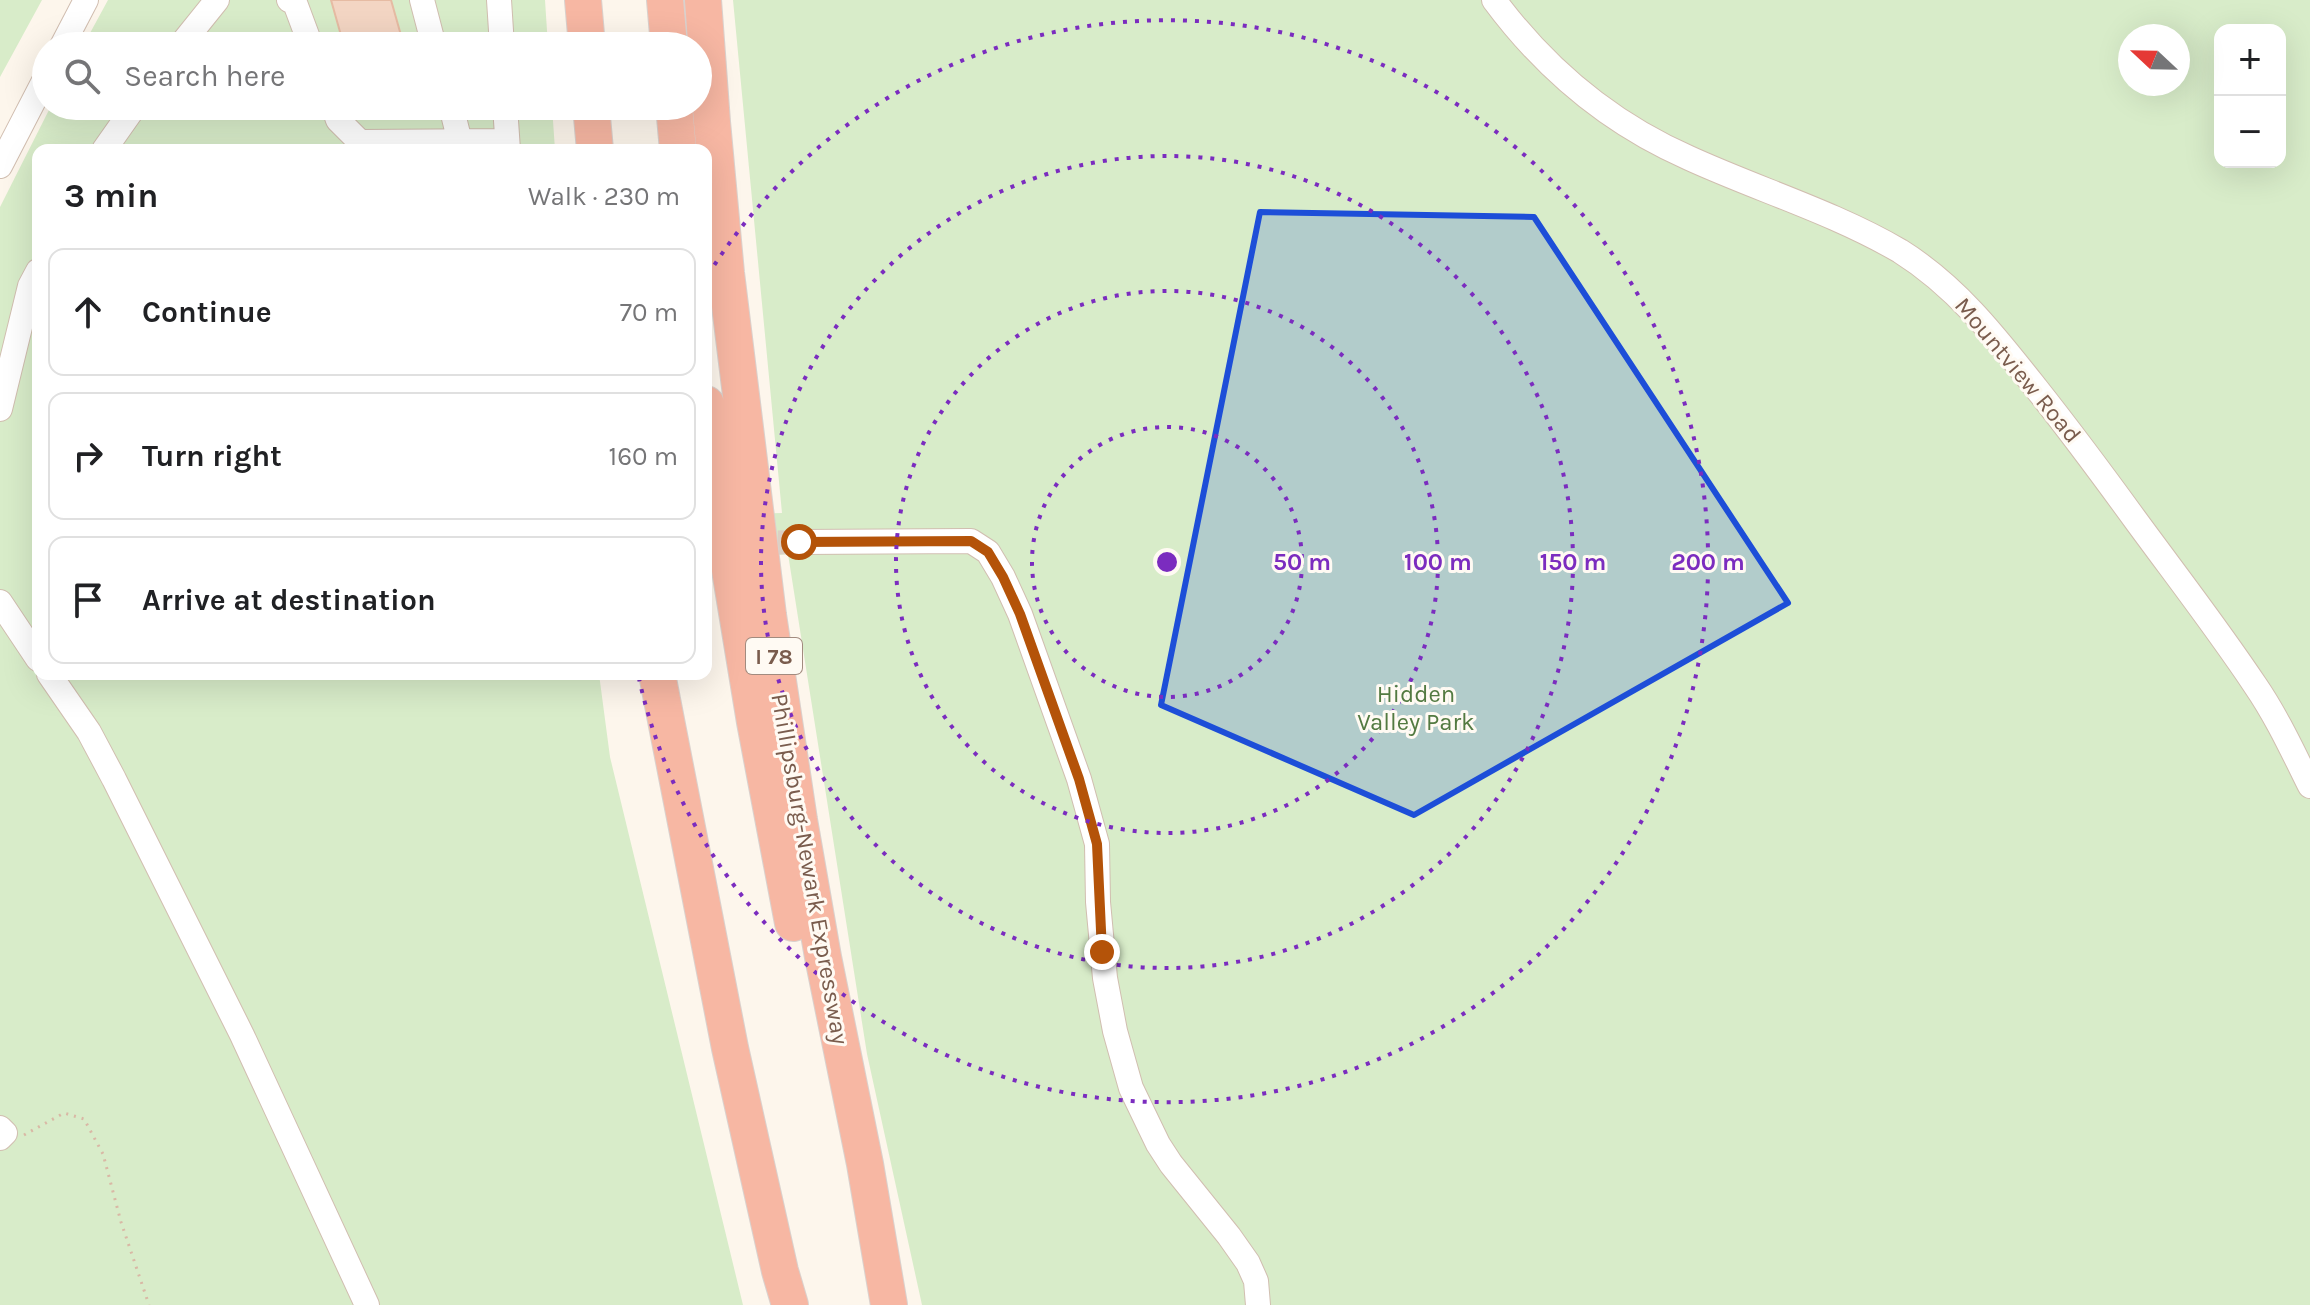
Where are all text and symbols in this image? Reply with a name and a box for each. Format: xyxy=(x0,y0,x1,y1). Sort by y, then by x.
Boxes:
north arrow xyxy=(2118,24,2190,96)
map controls xyxy=(2214,24,2286,168)
button: + xyxy=(2214,24,2286,96)
search box xyxy=(32,32,712,120)
icon: search xyxy=(60,54,104,98)
text: Search here xyxy=(124,58,285,94)
button: − xyxy=(2214,96,2286,168)
text: 3 min xyxy=(64,176,158,216)
text: Walk · 230 m xyxy=(528,181,680,212)
icon: ahead xyxy=(66,290,110,334)
street label: Mountview Road xyxy=(1949,292,2087,448)
text: Continue xyxy=(142,294,272,330)
text: 70 m xyxy=(620,297,678,328)
icon: right xyxy=(66,434,110,478)
text: Turn right xyxy=(142,438,282,474)
text: 160 m xyxy=(609,441,678,472)
route start xyxy=(781,524,817,560)
centre of rings xyxy=(1153,548,1181,576)
text: 50 m xyxy=(1273,548,1331,576)
text: 100 m xyxy=(1404,548,1472,576)
text: 150 m xyxy=(1540,548,1606,576)
text: 200 m xyxy=(1671,548,1745,576)
icon: arrive xyxy=(66,578,110,622)
text: Arrive at destination xyxy=(142,582,436,618)
road number: I 78 xyxy=(746,638,802,674)
park label: Hidden Valley Park xyxy=(1357,680,1475,736)
street label: Phillipsburg-Newark Expressway xyxy=(765,691,855,1047)
route end xyxy=(1084,934,1120,970)

